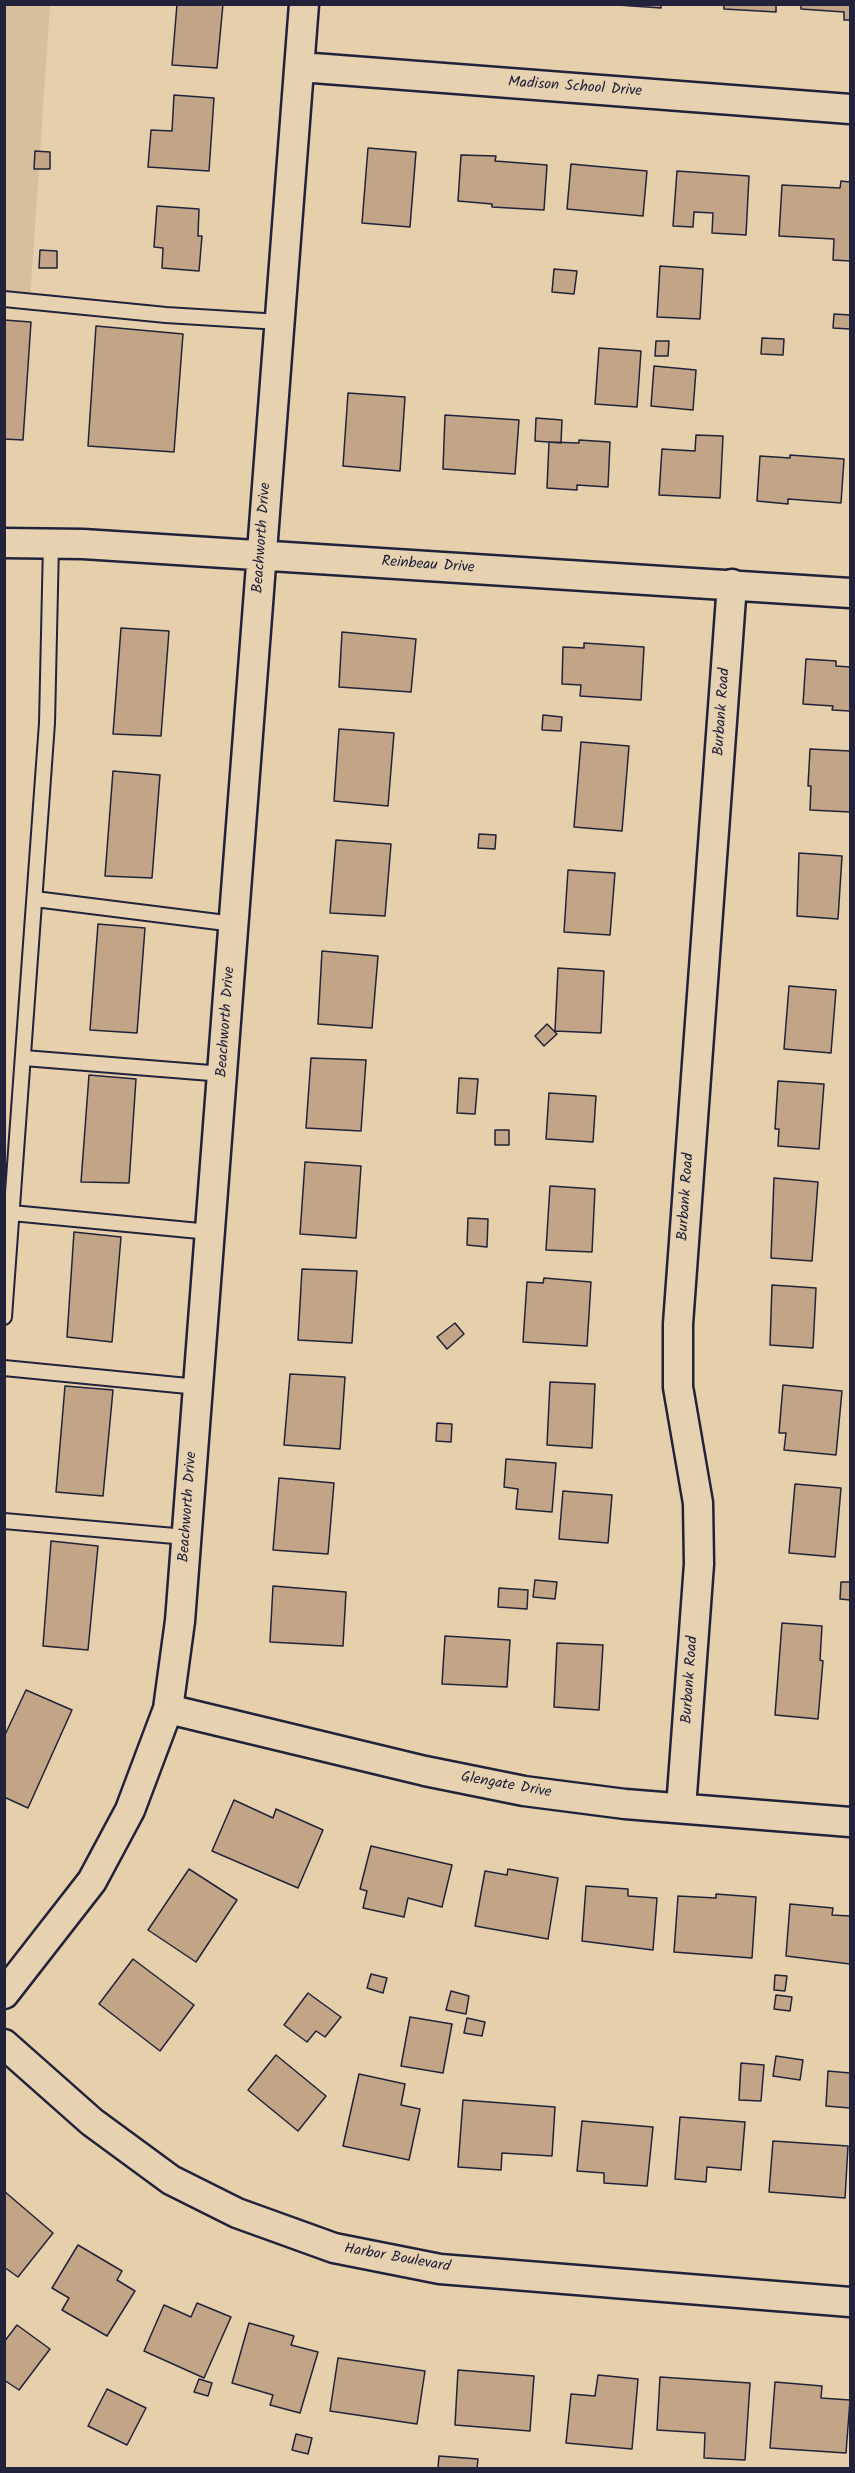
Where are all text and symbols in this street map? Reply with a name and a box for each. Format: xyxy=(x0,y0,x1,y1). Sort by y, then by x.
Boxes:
street label: Madison School Drive xyxy=(507,74,643,102)
street label: Beachworth Drive xyxy=(250,482,276,594)
street label: Reinbeau Drive xyxy=(381,554,475,578)
street label: Burbank Road xyxy=(711,668,735,756)
street label: Beachworth Drive xyxy=(214,966,240,1078)
street label: Burbank Road xyxy=(675,1153,699,1241)
street label: Beachworth Drive xyxy=(176,1451,202,1563)
street label: Burbank Road xyxy=(679,1636,703,1724)
street label: Glengate Drive xyxy=(459,1769,553,1803)
street label: Harbor Boulevard xyxy=(343,2241,451,2277)

